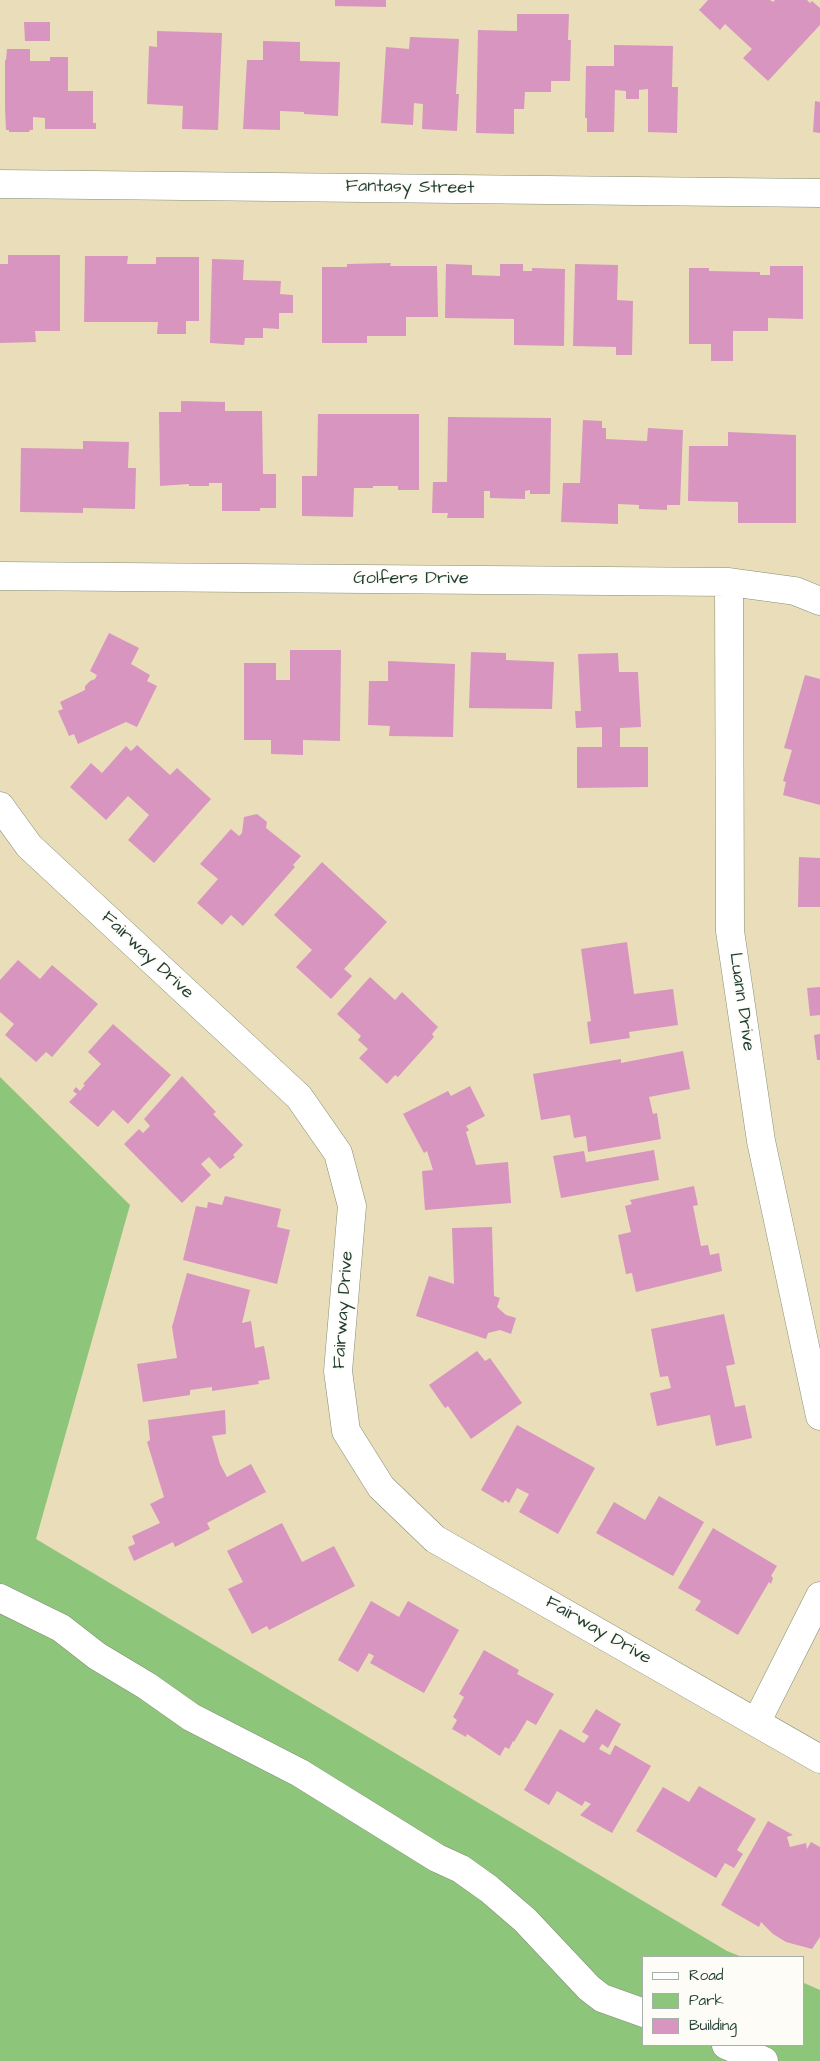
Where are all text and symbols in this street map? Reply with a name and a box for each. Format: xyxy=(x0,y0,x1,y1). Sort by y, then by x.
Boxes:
street label: Fantasy Street xyxy=(345,176,475,200)
street label: Golfers Drive xyxy=(353,568,469,590)
street label: Fairway Drive xyxy=(96,908,198,1004)
street label: Luann Drive xyxy=(723,951,759,1053)
street label: Fairway Drive xyxy=(329,1250,359,1370)
street label: Fairway Drive xyxy=(541,1592,655,1670)
legend xyxy=(642,1956,805,2046)
text: Road xyxy=(689,1965,723,1986)
text: Park xyxy=(689,1990,724,2011)
text: Building xyxy=(689,2015,737,2036)

